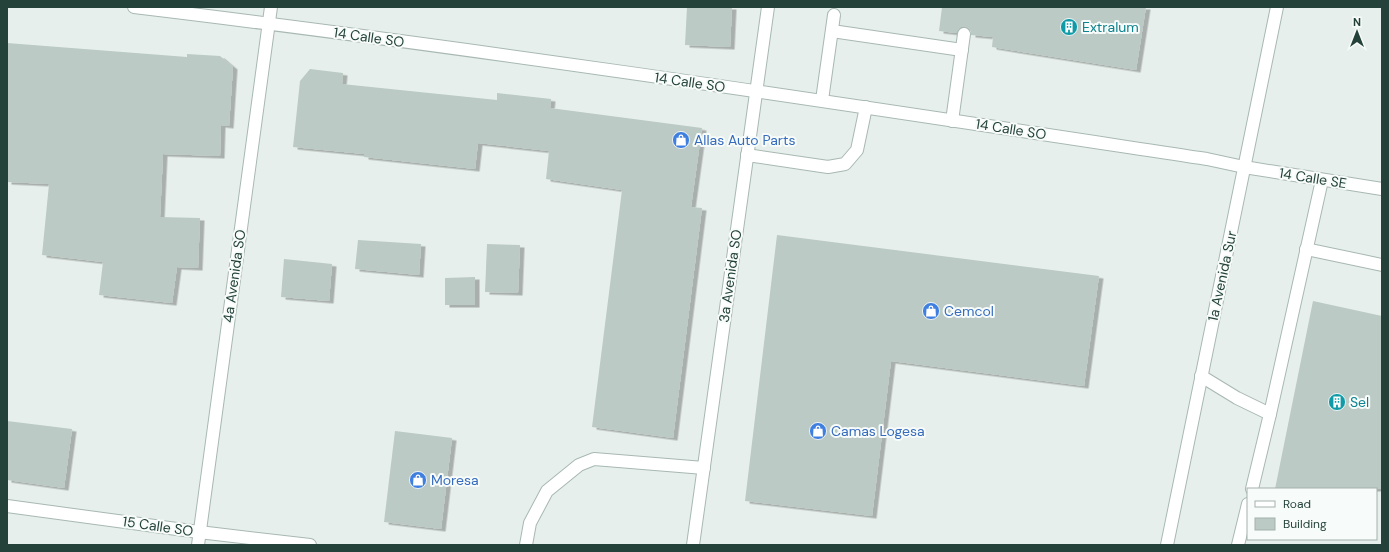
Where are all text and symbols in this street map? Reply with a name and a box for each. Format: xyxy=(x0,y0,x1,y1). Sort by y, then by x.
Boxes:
north arrow xyxy=(1337,12,1377,52)
text: N xyxy=(1353,15,1361,29)
building icon: Extralum xyxy=(1059,17,1079,37)
place label: Extralum xyxy=(1082,18,1139,36)
street label: 14 Calle SO xyxy=(333,23,406,51)
street label: 14 Calle SO xyxy=(654,68,727,96)
street label: 14 Calle SO xyxy=(974,115,1048,143)
shop icon: Allas Auto Parts xyxy=(671,130,691,150)
place label: Allas Auto Parts xyxy=(694,131,796,149)
street label: 14 Calle SE xyxy=(1278,164,1348,192)
street label: 4a Avenida SO xyxy=(219,228,249,324)
street label: 3a Avenida SO xyxy=(715,228,745,324)
street label: 1a Avenida Sur xyxy=(1204,229,1240,323)
shop icon: Cemcol xyxy=(921,301,941,321)
place label: Cemcol xyxy=(944,302,994,320)
building icon: Sel xyxy=(1327,392,1347,412)
place label: Sel xyxy=(1350,393,1369,411)
shop icon: Camas Logesa xyxy=(808,421,828,441)
place label: Camas Logesa xyxy=(831,422,925,440)
shop icon: Moresa xyxy=(408,470,428,490)
place label: Moresa xyxy=(431,471,479,489)
legend xyxy=(1247,488,1377,540)
text: Road xyxy=(1283,496,1311,512)
street label: 15 Calle SO xyxy=(122,512,195,540)
text: Building xyxy=(1283,516,1327,532)

